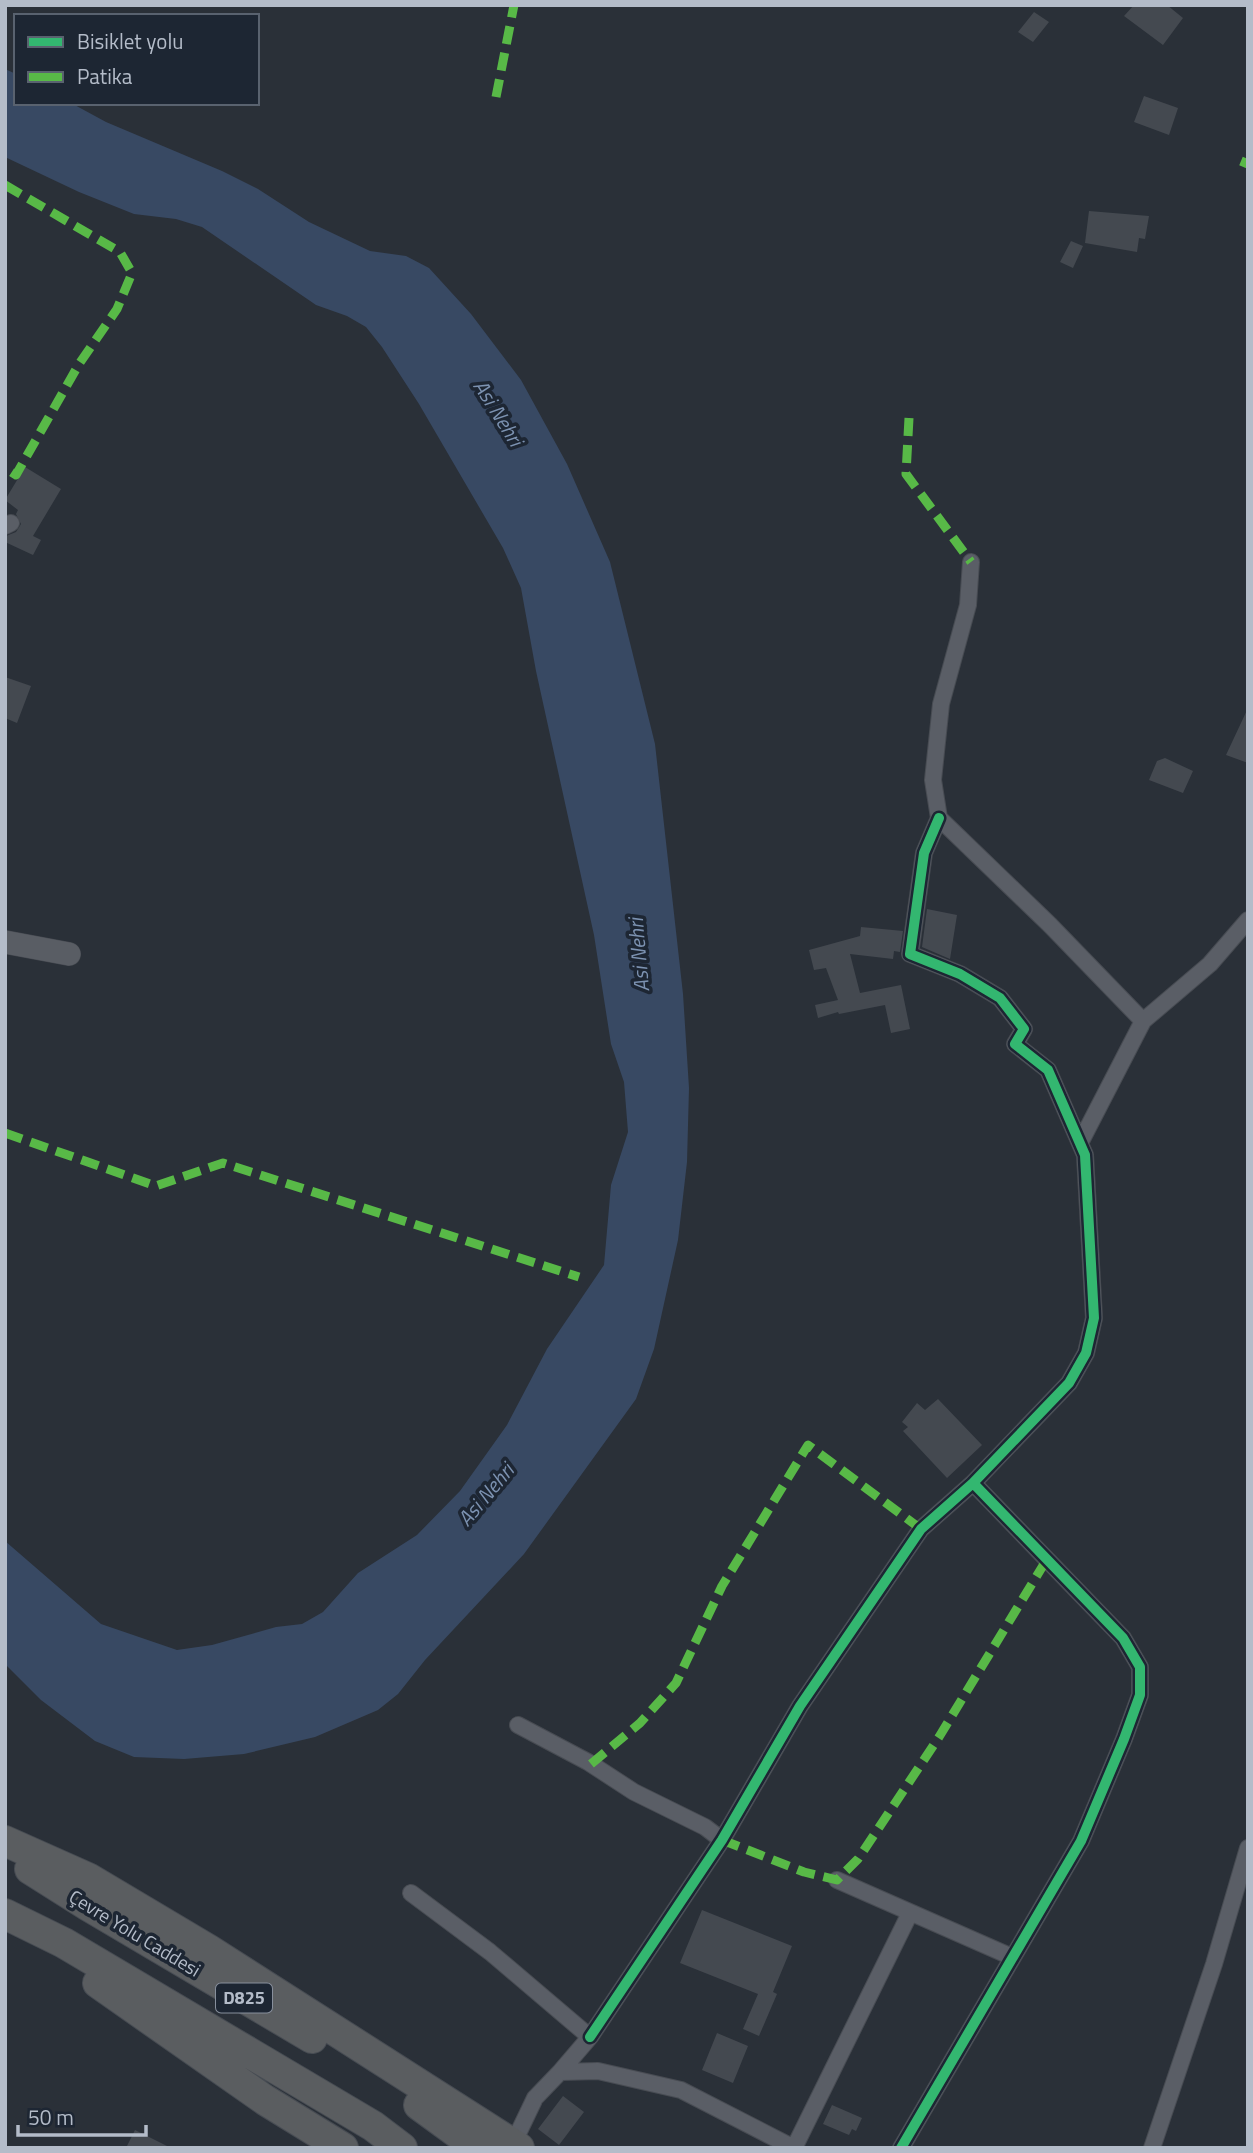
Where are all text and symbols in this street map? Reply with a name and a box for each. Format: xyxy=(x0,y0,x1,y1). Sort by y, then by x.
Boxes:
legend xyxy=(14,14,259,105)
text: Bisiklet yolu xyxy=(77,25,183,57)
text: Patika xyxy=(77,60,133,92)
water label: Asi Nehri xyxy=(466,373,533,455)
water label: Asi Nehri xyxy=(619,914,657,993)
water label: Asi Nehri xyxy=(449,1454,523,1533)
street label: Çevre Yolu Caddesi xyxy=(64,1882,207,1983)
road number: D825 xyxy=(216,1984,272,2012)
scale bar xyxy=(18,2094,145,2138)
text: 50 m xyxy=(28,2101,74,2133)

